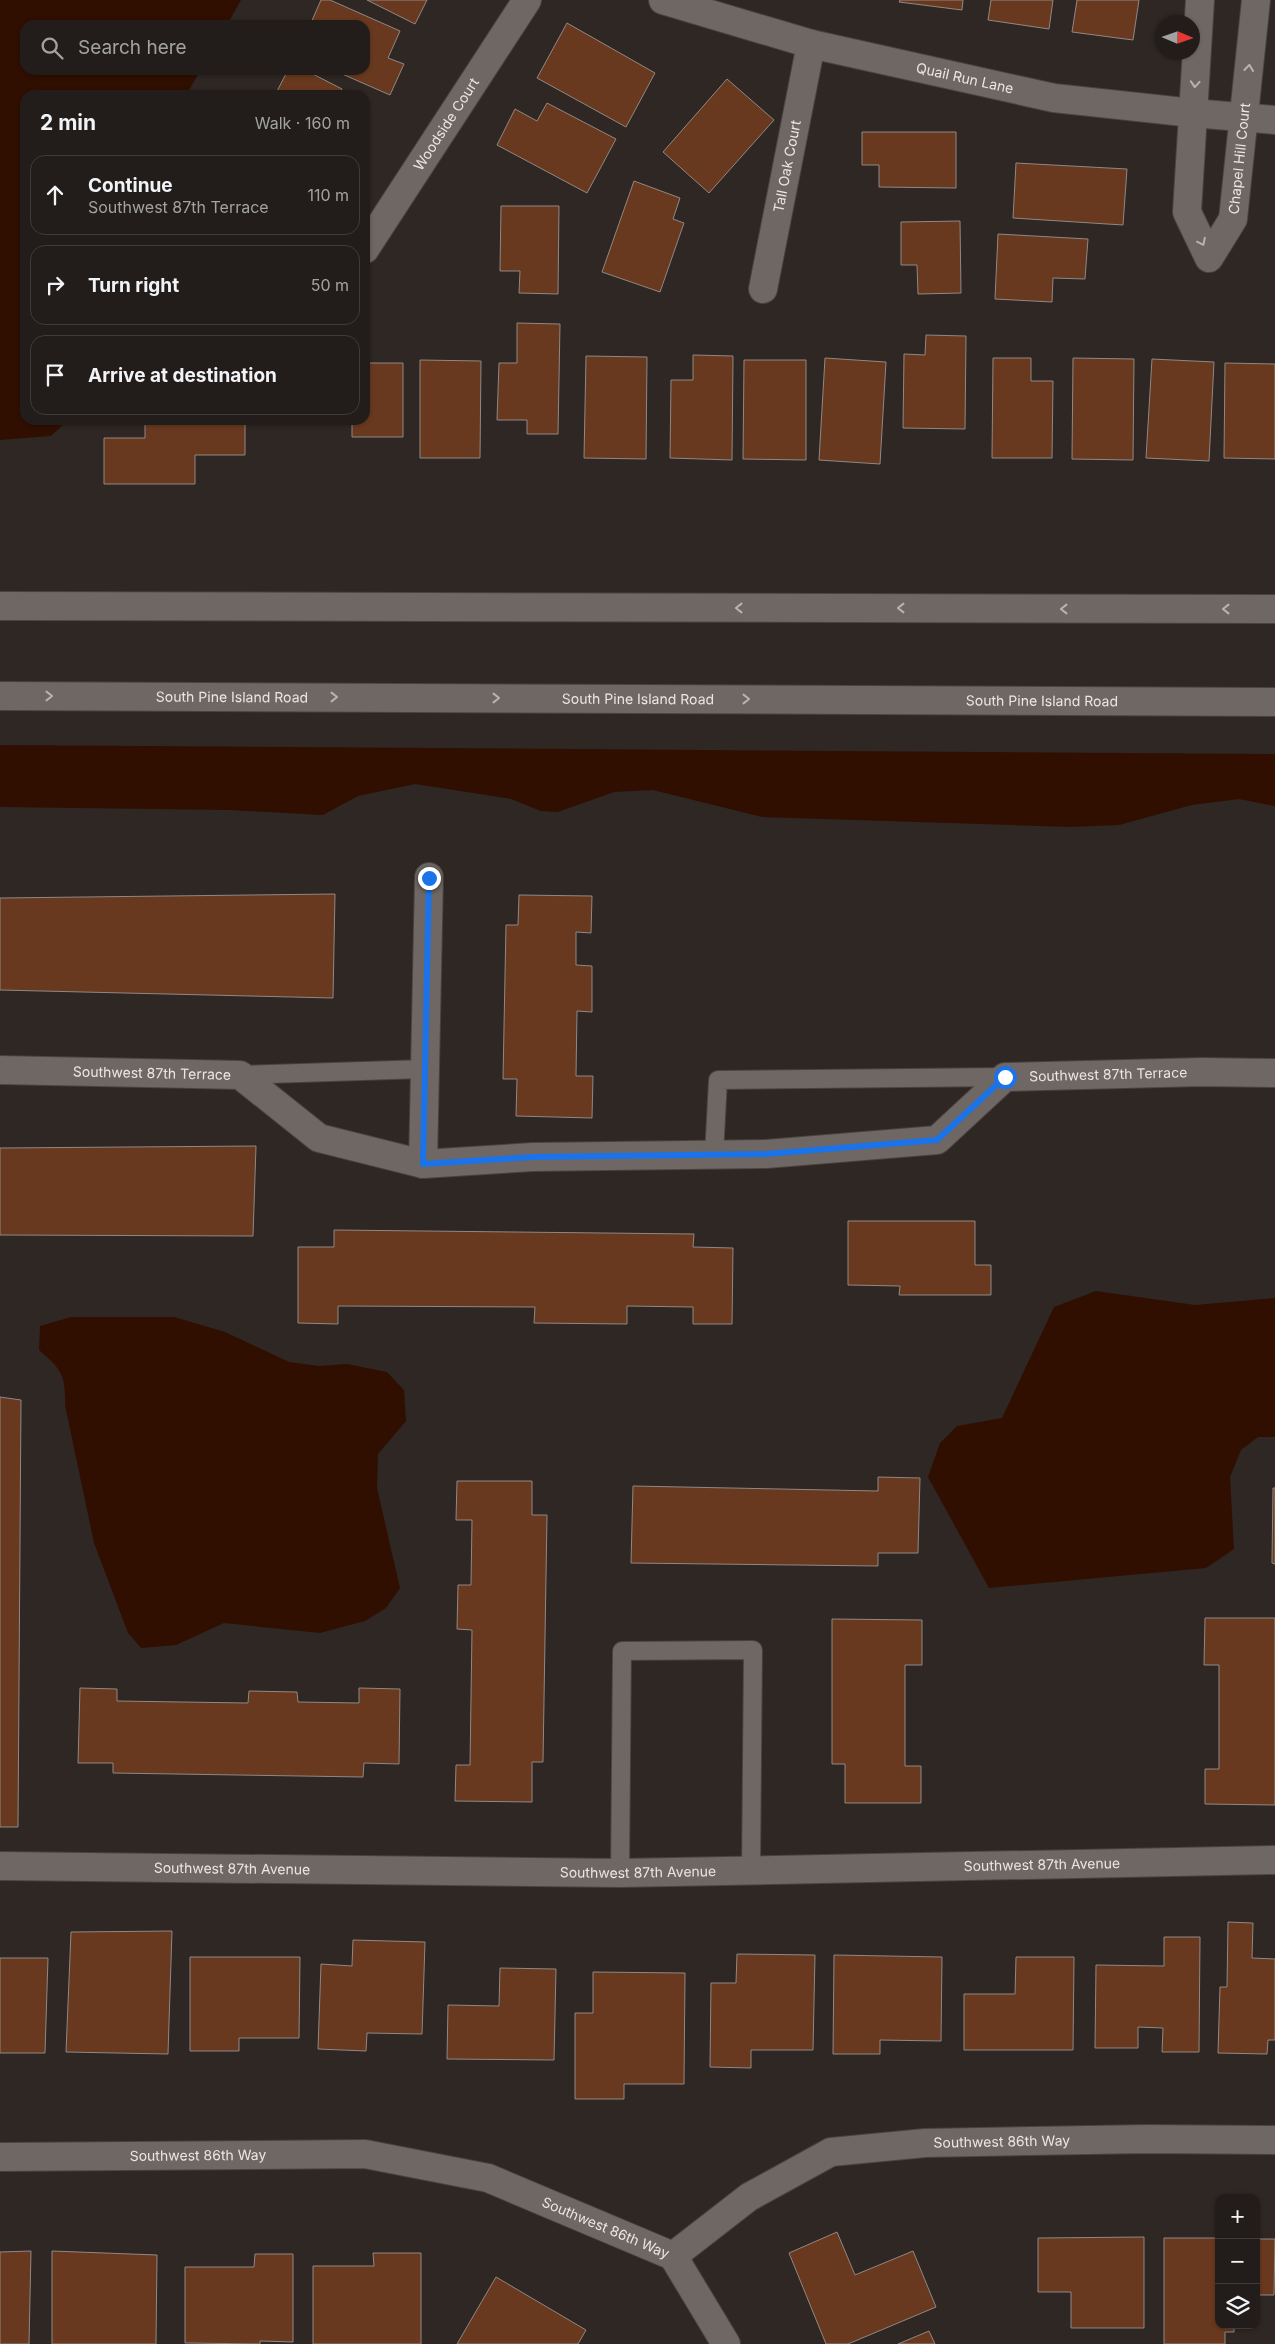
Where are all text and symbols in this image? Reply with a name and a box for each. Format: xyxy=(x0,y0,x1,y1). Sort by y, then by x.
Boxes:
north arrow xyxy=(1155,15,1200,60)
search box xyxy=(20,20,370,75)
icon: search xyxy=(38,34,66,62)
text: Search here xyxy=(78,36,187,59)
street label: Quail Run Lane xyxy=(915,59,1015,97)
one-way arrow xyxy=(1243,64,1254,72)
street label: Woodside Court xyxy=(410,74,482,173)
one-way arrow xyxy=(1189,80,1200,88)
street label: Chapel Hill Court xyxy=(1225,101,1253,215)
text: 2 min xyxy=(40,110,96,135)
text: Walk · 160 m xyxy=(255,113,350,133)
street label: Tall Oak Court xyxy=(769,118,804,214)
text: Continue xyxy=(88,174,173,197)
icon: ahead xyxy=(41,181,69,209)
text: 110 m xyxy=(307,185,349,205)
text: Southwest 87th Terrace xyxy=(88,197,269,217)
one-way arrow xyxy=(1195,237,1205,246)
icon: right xyxy=(41,271,69,299)
text: Turn right xyxy=(88,274,179,297)
text: 50 m xyxy=(311,275,349,295)
icon: arrive xyxy=(41,361,69,389)
text: Arrive at destination xyxy=(88,364,277,387)
one-way arrow xyxy=(735,603,742,613)
one-way arrow xyxy=(897,603,905,613)
one-way arrow xyxy=(1060,604,1068,614)
one-way arrow xyxy=(1222,604,1230,614)
street label: South Pine Island Road xyxy=(156,688,308,705)
street label: South Pine Island Road xyxy=(562,690,714,707)
one-way arrow xyxy=(45,691,53,701)
one-way arrow xyxy=(330,692,338,702)
street label: South Pine Island Road xyxy=(966,692,1118,709)
one-way arrow xyxy=(492,693,500,703)
one-way arrow xyxy=(742,694,750,704)
route end xyxy=(418,867,441,890)
street label: Southwest 87th Terrace xyxy=(73,1063,231,1083)
street label: Southwest 87th Terrace xyxy=(1029,1063,1187,1084)
route start xyxy=(994,1066,1017,1089)
street label: Southwest 87th Avenue xyxy=(963,1854,1120,1874)
street label: Southwest 87th Avenue xyxy=(154,1859,310,1878)
street label: Southwest 87th Avenue xyxy=(560,1862,716,1881)
street label: Southwest 86th Way xyxy=(933,2131,1070,2151)
street label: Southwest 86th Way xyxy=(130,2146,267,2164)
street label: Southwest 86th Way xyxy=(540,2193,672,2262)
map controls xyxy=(1215,2194,1260,2329)
button: + xyxy=(1215,2194,1260,2239)
button: − xyxy=(1215,2239,1260,2284)
button: layers xyxy=(1215,2284,1260,2329)

